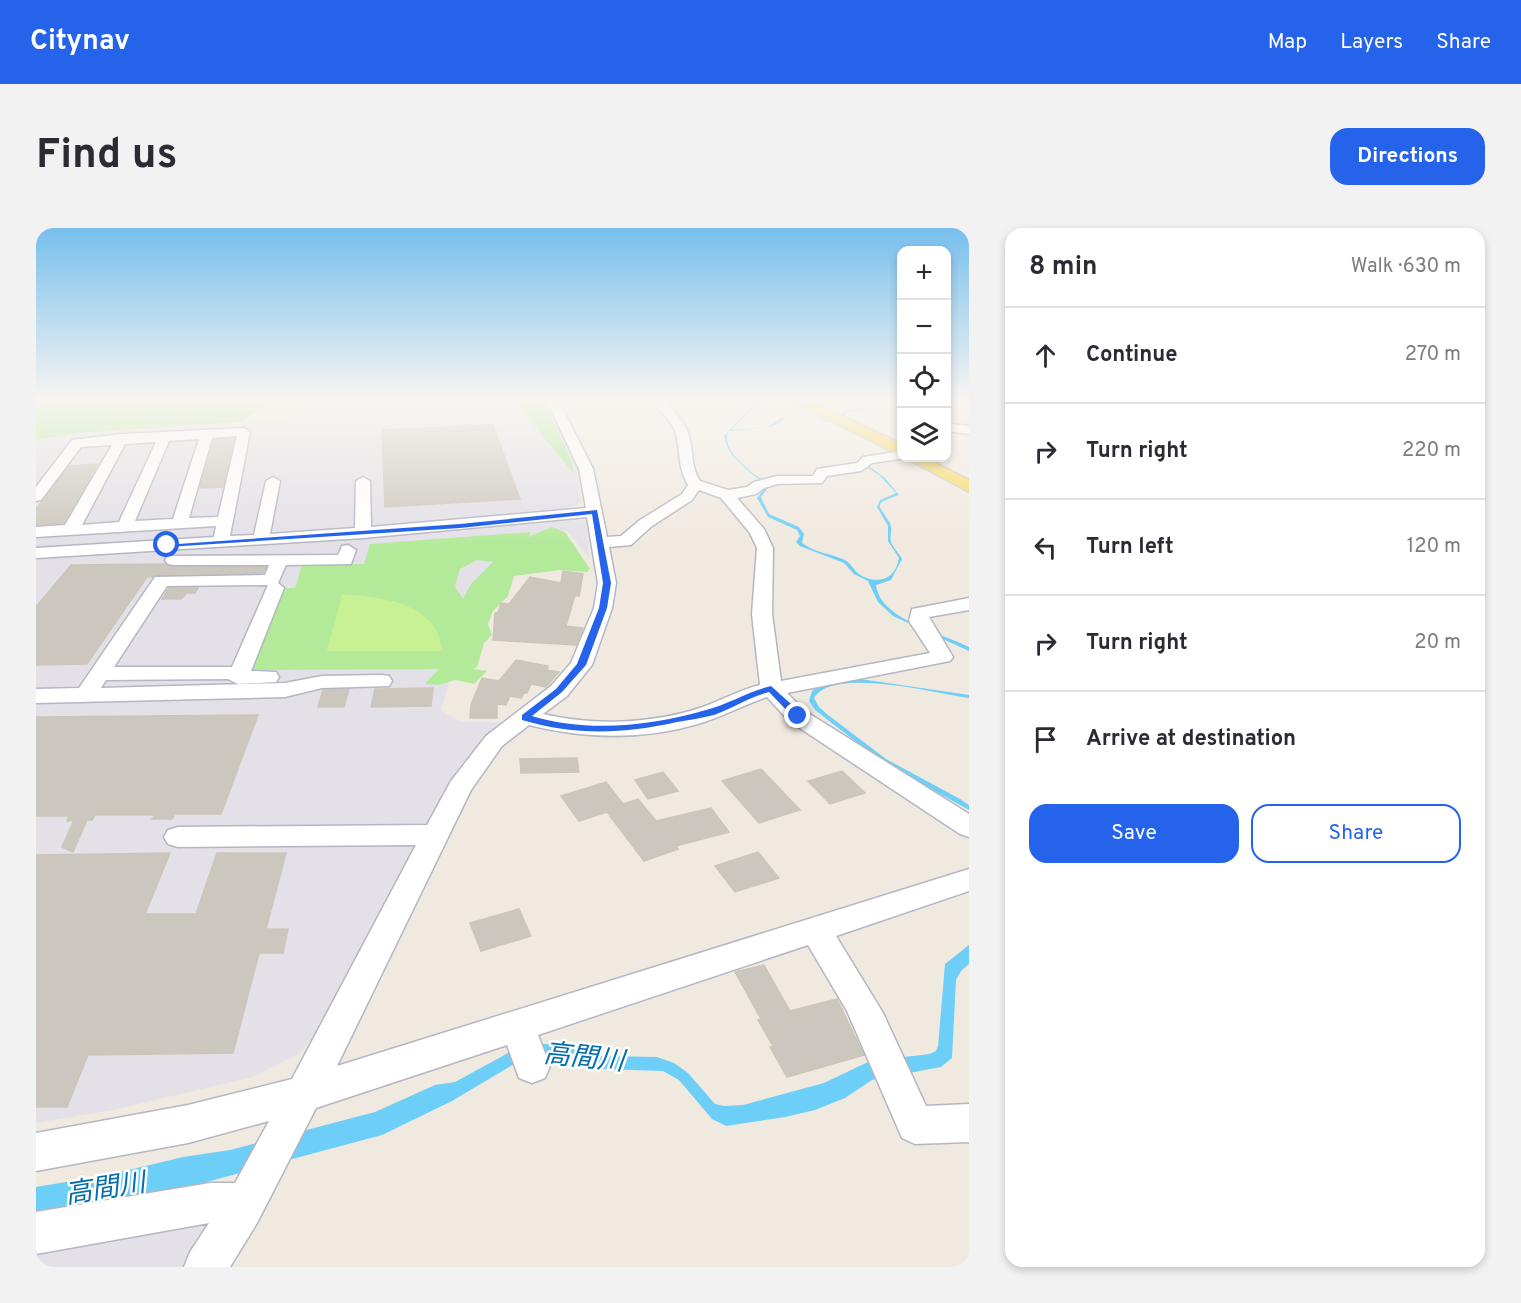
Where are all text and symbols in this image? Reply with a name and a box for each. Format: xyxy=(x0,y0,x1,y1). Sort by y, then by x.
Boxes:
text: Citynav xyxy=(30,24,130,60)
text: Map xyxy=(1268,29,1307,56)
text: Layers xyxy=(1340,29,1403,56)
text: Share xyxy=(1436,29,1491,56)
button: Directions xyxy=(1330,128,1485,185)
text: Find us xyxy=(36,130,177,183)
map controls xyxy=(897,246,951,462)
button: + xyxy=(897,246,951,300)
text: 8 min xyxy=(1029,251,1097,284)
text: Walk · 630 m xyxy=(1351,254,1461,280)
button: − xyxy=(897,300,951,354)
icon: ahead xyxy=(1029,339,1062,372)
text: Continue xyxy=(1086,342,1177,369)
text: 270 m xyxy=(1405,342,1461,368)
button: locate xyxy=(897,354,951,408)
button: layers xyxy=(897,408,951,462)
icon: right xyxy=(1029,435,1062,468)
text: Turn right xyxy=(1086,438,1188,465)
text: 220 m xyxy=(1402,438,1461,464)
route start xyxy=(153,531,179,557)
icon: left xyxy=(1029,531,1062,564)
text: Turn left xyxy=(1086,534,1174,561)
text: 120 m xyxy=(1407,534,1461,560)
icon: right xyxy=(1029,627,1062,660)
text: Turn right xyxy=(1086,630,1188,657)
text: 20 m xyxy=(1414,630,1461,656)
route end xyxy=(784,702,810,728)
icon: arrive xyxy=(1029,723,1062,756)
text: Arrive at destination xyxy=(1086,726,1296,753)
button: Save xyxy=(1029,804,1239,863)
button: Share xyxy=(1251,804,1461,863)
water label: 高間川 xyxy=(542,1038,629,1080)
water label: 高間川 xyxy=(63,1166,151,1213)

